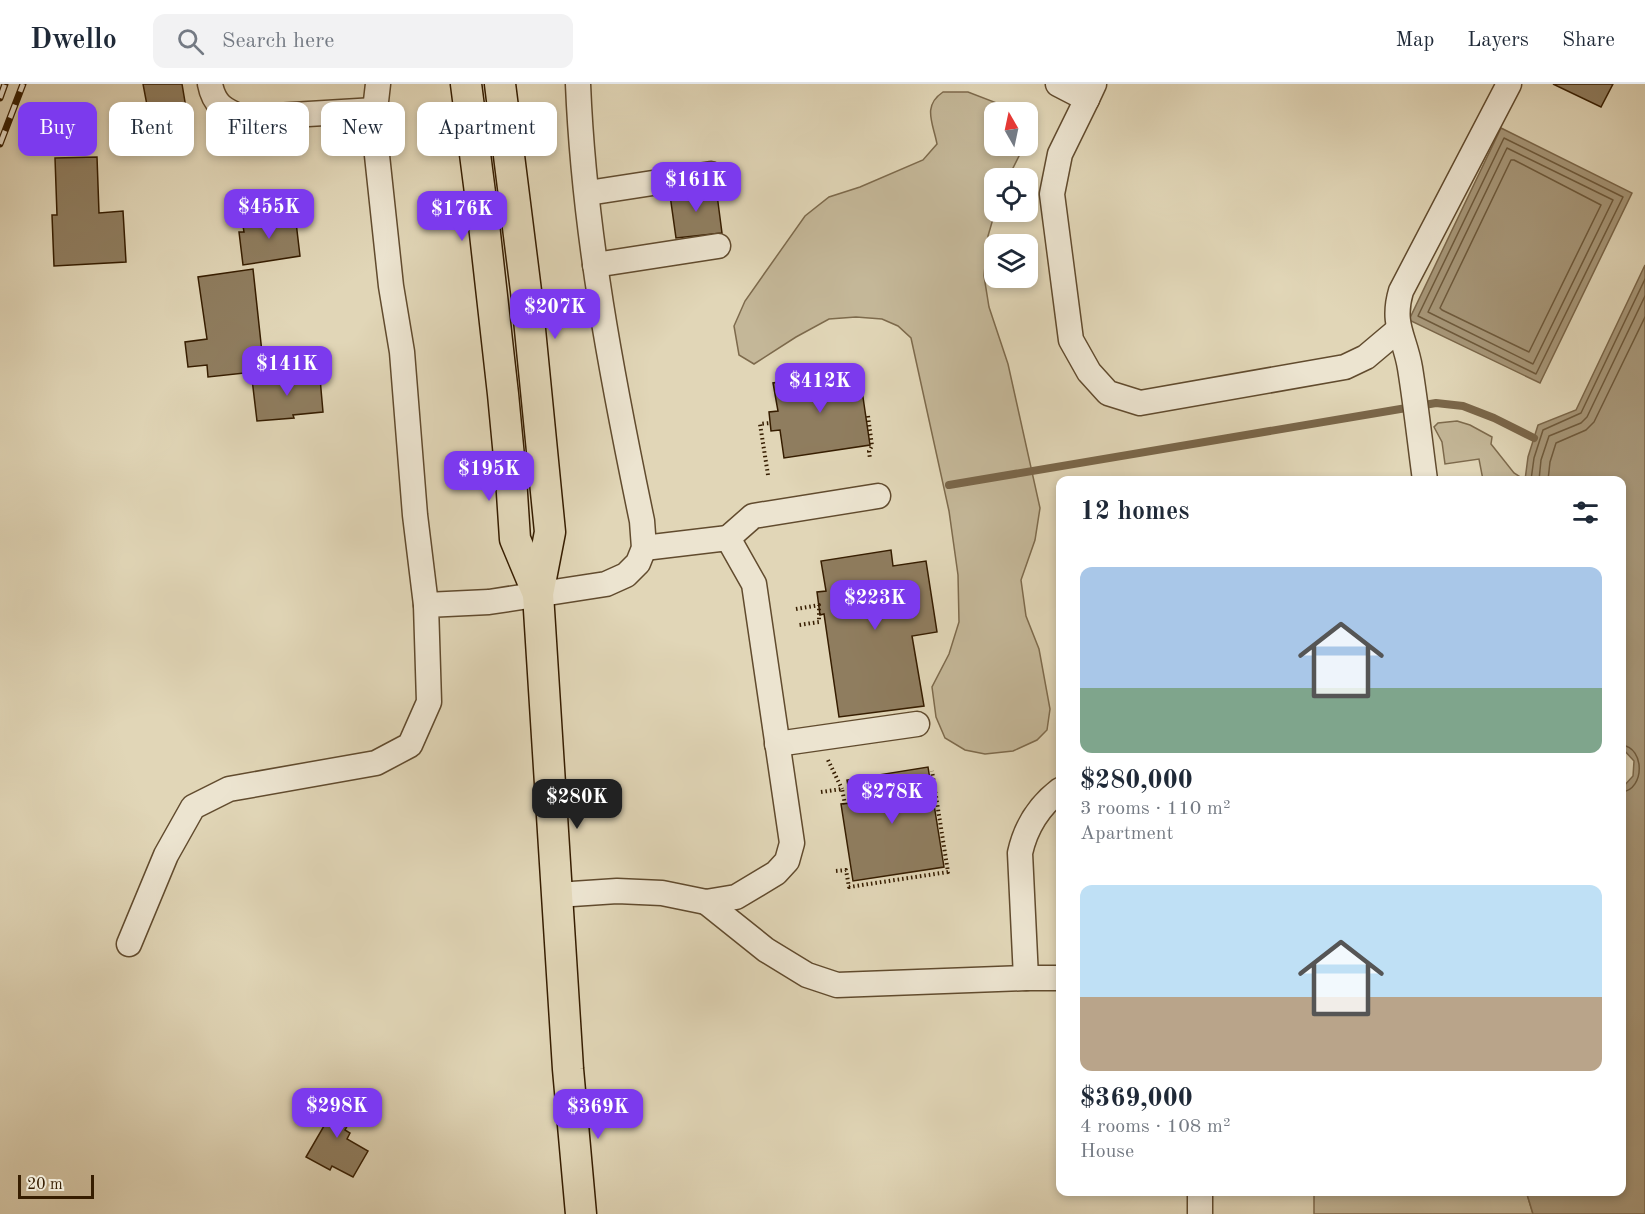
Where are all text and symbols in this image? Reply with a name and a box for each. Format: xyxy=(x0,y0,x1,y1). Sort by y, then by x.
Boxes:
search box xyxy=(153,14,573,68)
icon: search xyxy=(174,25,207,58)
text: Dwello xyxy=(30,27,117,55)
text: Search here xyxy=(222,30,334,52)
text: Map xyxy=(1395,30,1434,51)
text: Layers xyxy=(1467,30,1529,51)
text: Share xyxy=(1562,30,1615,51)
chip: Buy xyxy=(18,102,97,156)
chip: Rent xyxy=(109,102,194,156)
chip: Filters xyxy=(206,102,309,156)
chip: New xyxy=(321,102,405,156)
chip: Apartment xyxy=(417,102,557,156)
north arrow xyxy=(984,102,1038,156)
map controls xyxy=(984,102,1038,288)
pin: $161K xyxy=(654,162,738,213)
button: locate xyxy=(984,168,1038,222)
text: $161K xyxy=(665,171,727,191)
pin: $455K xyxy=(227,189,311,240)
pin: $176K xyxy=(420,191,504,242)
text: $455K xyxy=(238,198,300,218)
text: $176K xyxy=(431,200,493,220)
button: layers xyxy=(984,234,1038,288)
pin: $207K xyxy=(513,289,597,340)
text: $207K xyxy=(524,298,586,318)
pin: $141K xyxy=(245,346,329,397)
text: $141K xyxy=(256,355,318,375)
pin: $412K xyxy=(778,363,862,414)
text: $412K xyxy=(789,372,851,392)
pin: $195K xyxy=(447,451,531,502)
text: $195K xyxy=(458,460,520,480)
icon: filters xyxy=(1569,496,1602,529)
text: 12 homes xyxy=(1080,499,1189,525)
pin: $223K xyxy=(833,580,917,631)
text: $223K xyxy=(844,589,906,609)
icon: home xyxy=(1287,606,1395,714)
text: $280,000 xyxy=(1080,768,1193,794)
pin: $278K xyxy=(850,774,934,825)
pin: $280K xyxy=(535,779,619,830)
text: $278K xyxy=(861,783,923,803)
text: $280K xyxy=(546,788,608,808)
text: 3 rooms · 110 m² xyxy=(1080,799,1230,819)
text: Apartment xyxy=(1080,824,1174,844)
icon: home xyxy=(1287,924,1395,1032)
text: $369,000 xyxy=(1080,1086,1193,1112)
pin: $298K xyxy=(295,1088,379,1139)
pin: $369K xyxy=(556,1089,640,1140)
text: $298K xyxy=(306,1097,368,1117)
text: $369K xyxy=(567,1098,629,1118)
text: 4 rooms · 108 m² xyxy=(1080,1117,1230,1137)
text: House xyxy=(1080,1142,1134,1162)
scale bar xyxy=(18,1172,94,1200)
text: 20 m xyxy=(27,1177,63,1193)

